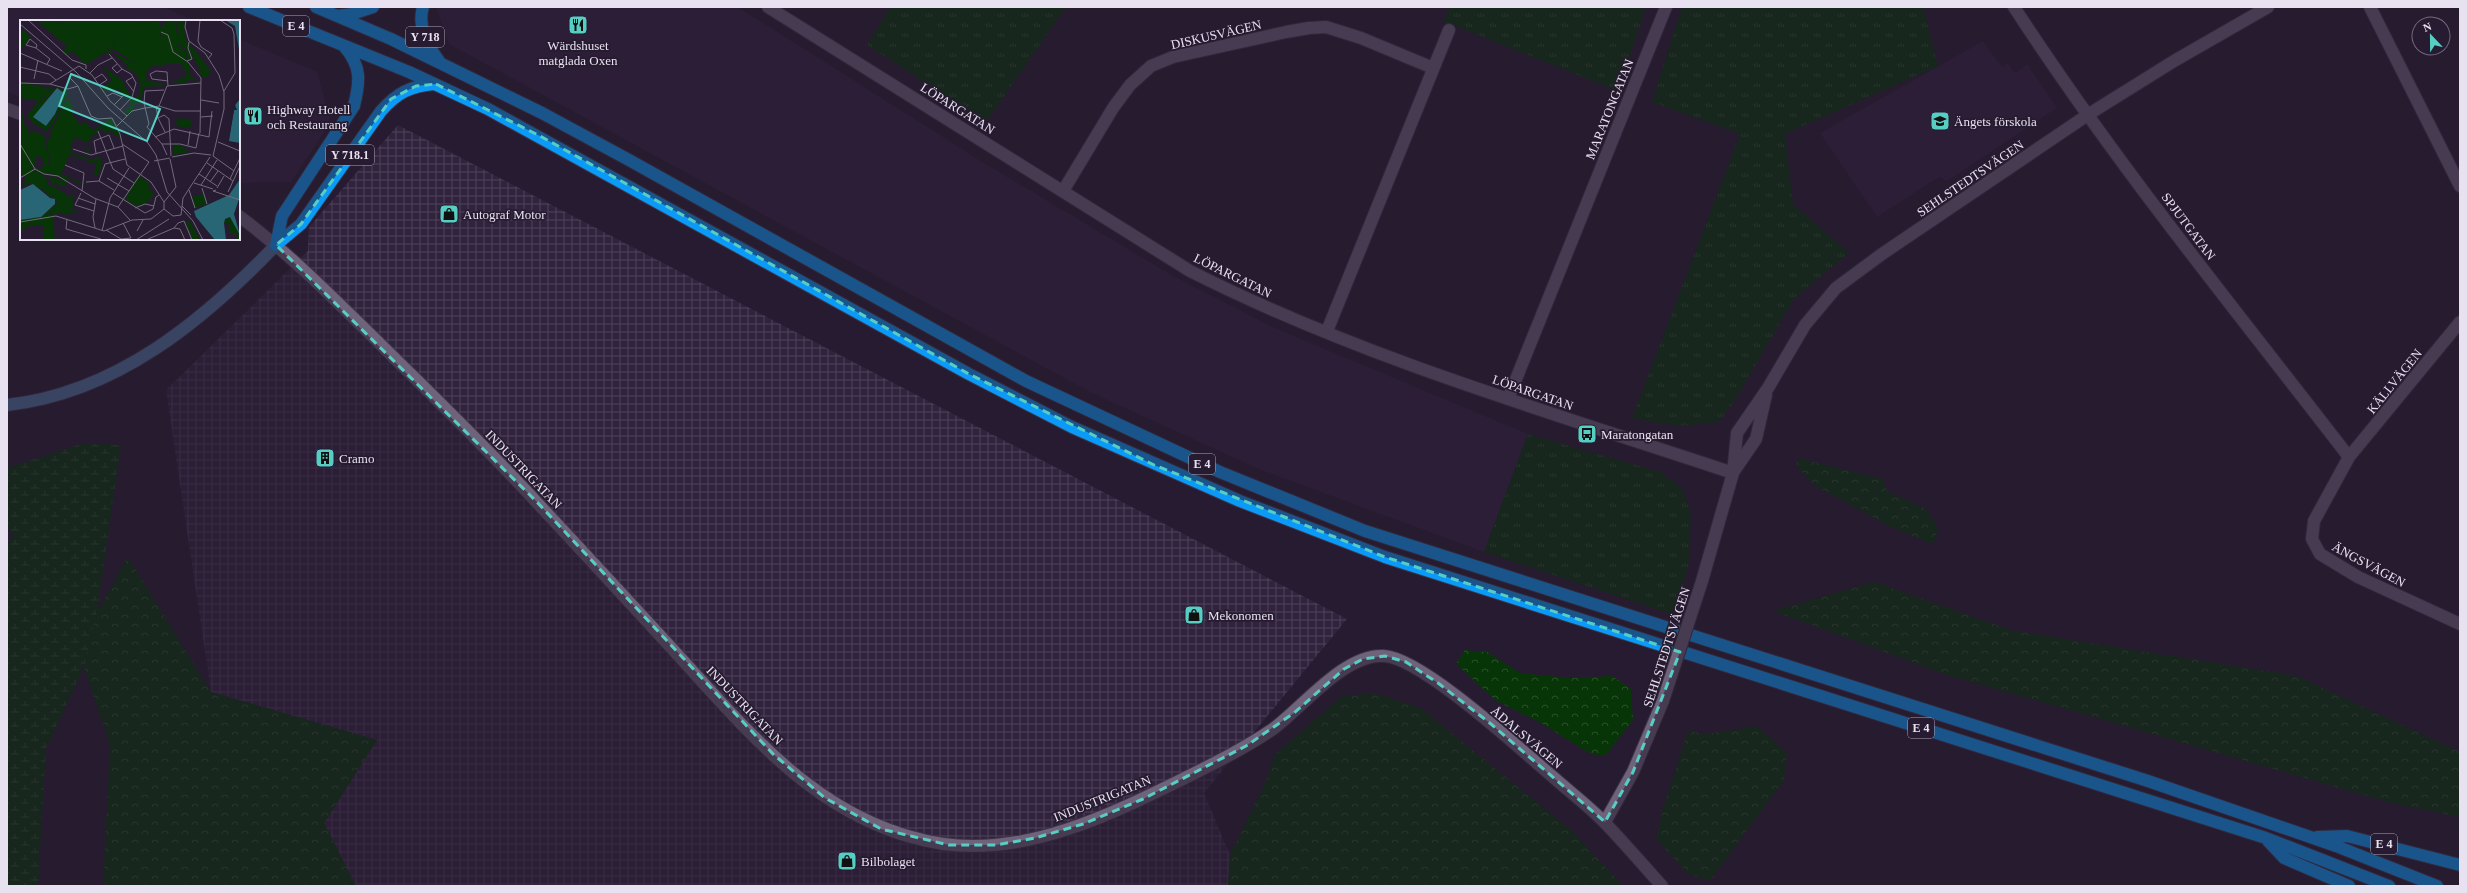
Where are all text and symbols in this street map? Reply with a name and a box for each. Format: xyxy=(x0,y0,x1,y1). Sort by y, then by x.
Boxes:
restaurant icon: Wärdshuset matglada Oxen xyxy=(567,14,589,36)
road number: E 4 xyxy=(283,16,309,36)
north arrow xyxy=(2411,16,2451,56)
street label: DISKUSVÄGEN xyxy=(1169,17,1263,52)
inset map xyxy=(20,20,240,240)
text: N xyxy=(2421,20,2433,34)
road number: Y 718 xyxy=(406,27,444,47)
place label: Wärdshuset matglada Oxen xyxy=(538,38,618,68)
street label: MARATONGATAN xyxy=(1582,56,1637,162)
street label: LÖPARGATAN xyxy=(918,80,998,137)
place label: Highway Hotell och Restaurang xyxy=(267,102,351,132)
restaurant icon: Highway Hotell och Restaurang xyxy=(242,105,264,127)
school or university icon: Ängets förskola xyxy=(1929,110,1951,132)
place label: Ängets förskola xyxy=(1954,114,2037,129)
street label: SEHLSTEDTSVÄGEN xyxy=(1914,137,2027,220)
road number: Y 718.1 xyxy=(326,145,374,165)
street label: SPJUTGATAN xyxy=(2159,190,2219,263)
shop icon: Autograf Motor xyxy=(438,203,460,225)
place label: Autograf Motor xyxy=(463,207,546,222)
street label: LÖPARGATAN xyxy=(1192,250,1275,301)
street label: KÄLLVÄGEN xyxy=(2364,345,2425,417)
street label: LÖPARGATAN xyxy=(1490,372,1576,414)
bus stop icon: Maratongatan xyxy=(1576,423,1598,445)
street label: INDUSTRIGATAN xyxy=(482,427,565,512)
place label: Maratongatan xyxy=(1601,427,1674,442)
building icon: Cramo xyxy=(314,447,336,469)
place label: Cramo xyxy=(339,451,374,466)
road number: E 4 xyxy=(1189,454,1215,474)
street label: ÄNGSVÄGEN xyxy=(2330,539,2409,590)
street label: SEHLSTEDTSVÄGEN xyxy=(1640,585,1693,709)
shop icon: Mekonomen xyxy=(1183,604,1205,626)
place label: Mekonomen xyxy=(1208,608,1274,623)
street label: INDUSTRIGATAN xyxy=(703,663,786,748)
street label: ÅDALSVÄGEN xyxy=(1488,703,1566,772)
road number: E 4 xyxy=(1908,718,1934,738)
street label: INDUSTRIGATAN xyxy=(1051,772,1154,825)
road number: E 4 xyxy=(2371,834,2397,854)
shop icon: Bilbolaget xyxy=(836,850,858,872)
place label: Bilbolaget xyxy=(861,854,916,869)

